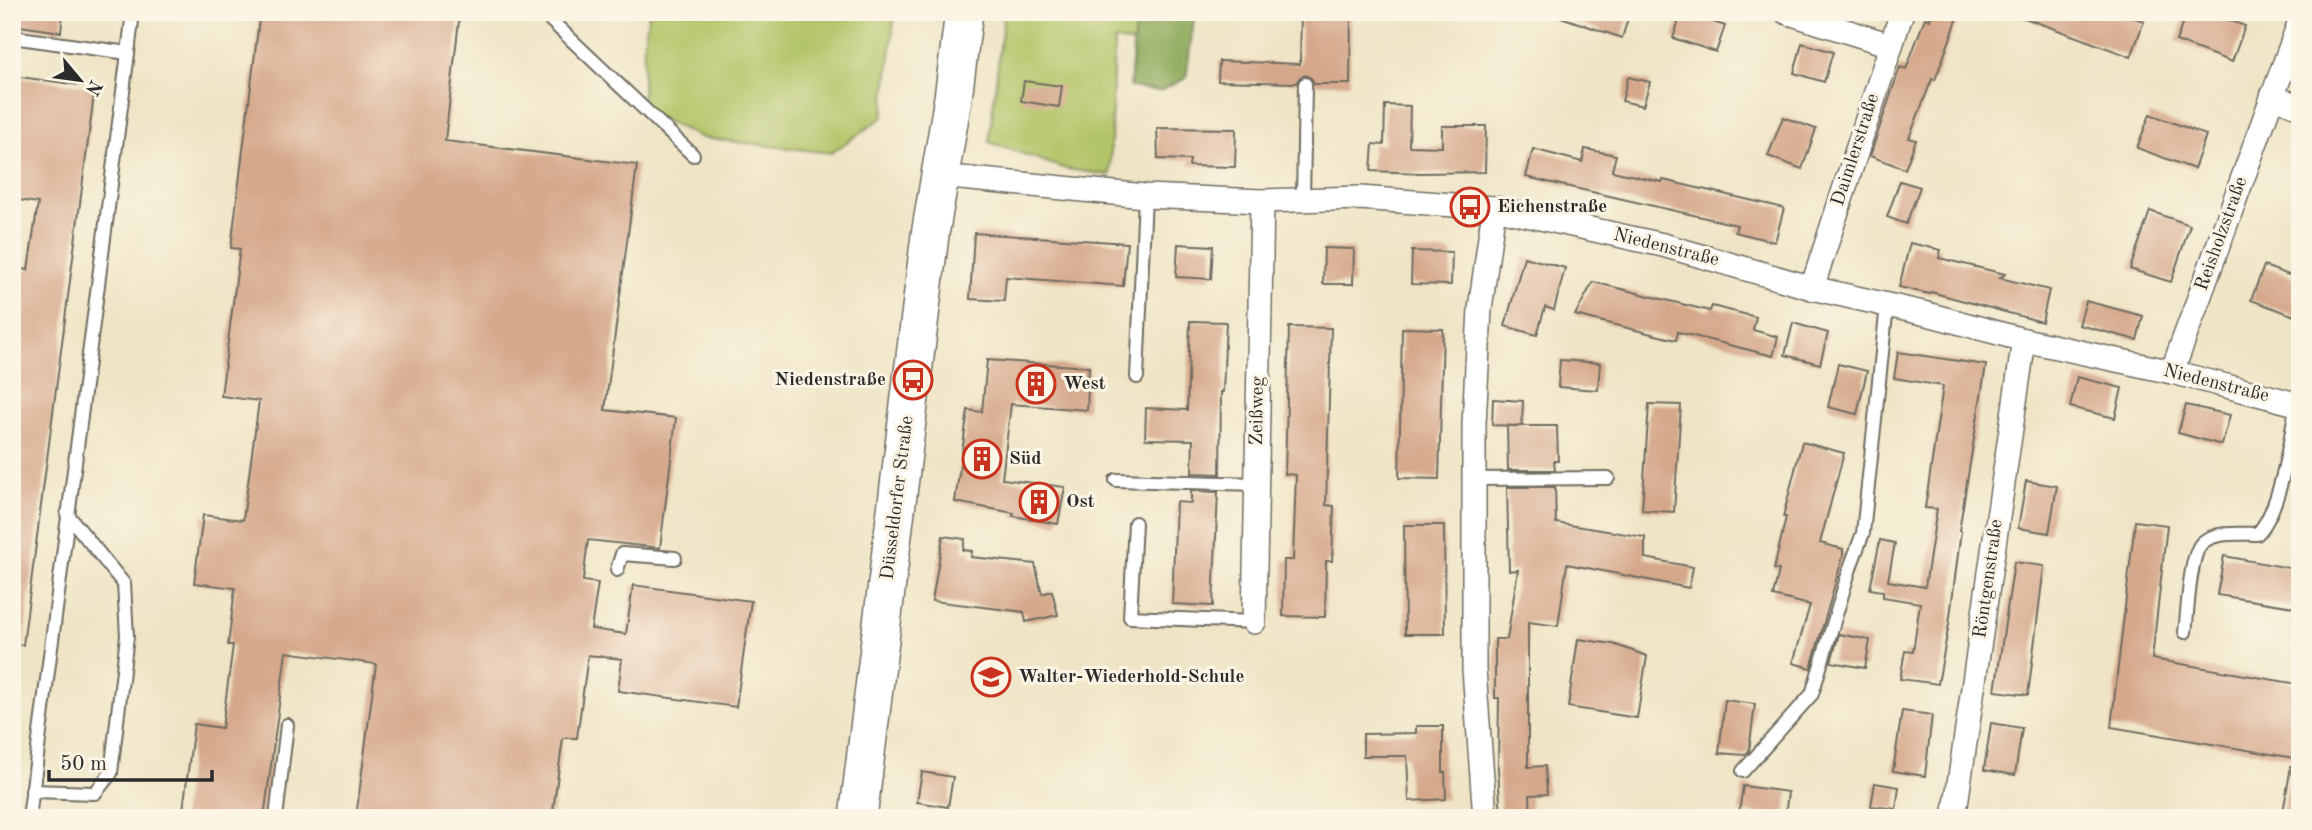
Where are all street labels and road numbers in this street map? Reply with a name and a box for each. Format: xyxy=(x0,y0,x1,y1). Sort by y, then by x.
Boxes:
street label: Daimlerstraße xyxy=(1829,91,1883,209)
street label: Reisholzstraße xyxy=(2193,174,2251,294)
street label: Niedenstraße xyxy=(1611,226,1721,270)
street label: Niedenstraße xyxy=(2161,362,2271,406)
street label: Zeißweg xyxy=(1248,376,1268,446)
street label: Düsseldorfer Straße xyxy=(879,415,917,581)
street label: Röntgenstraße xyxy=(1971,518,2007,640)

